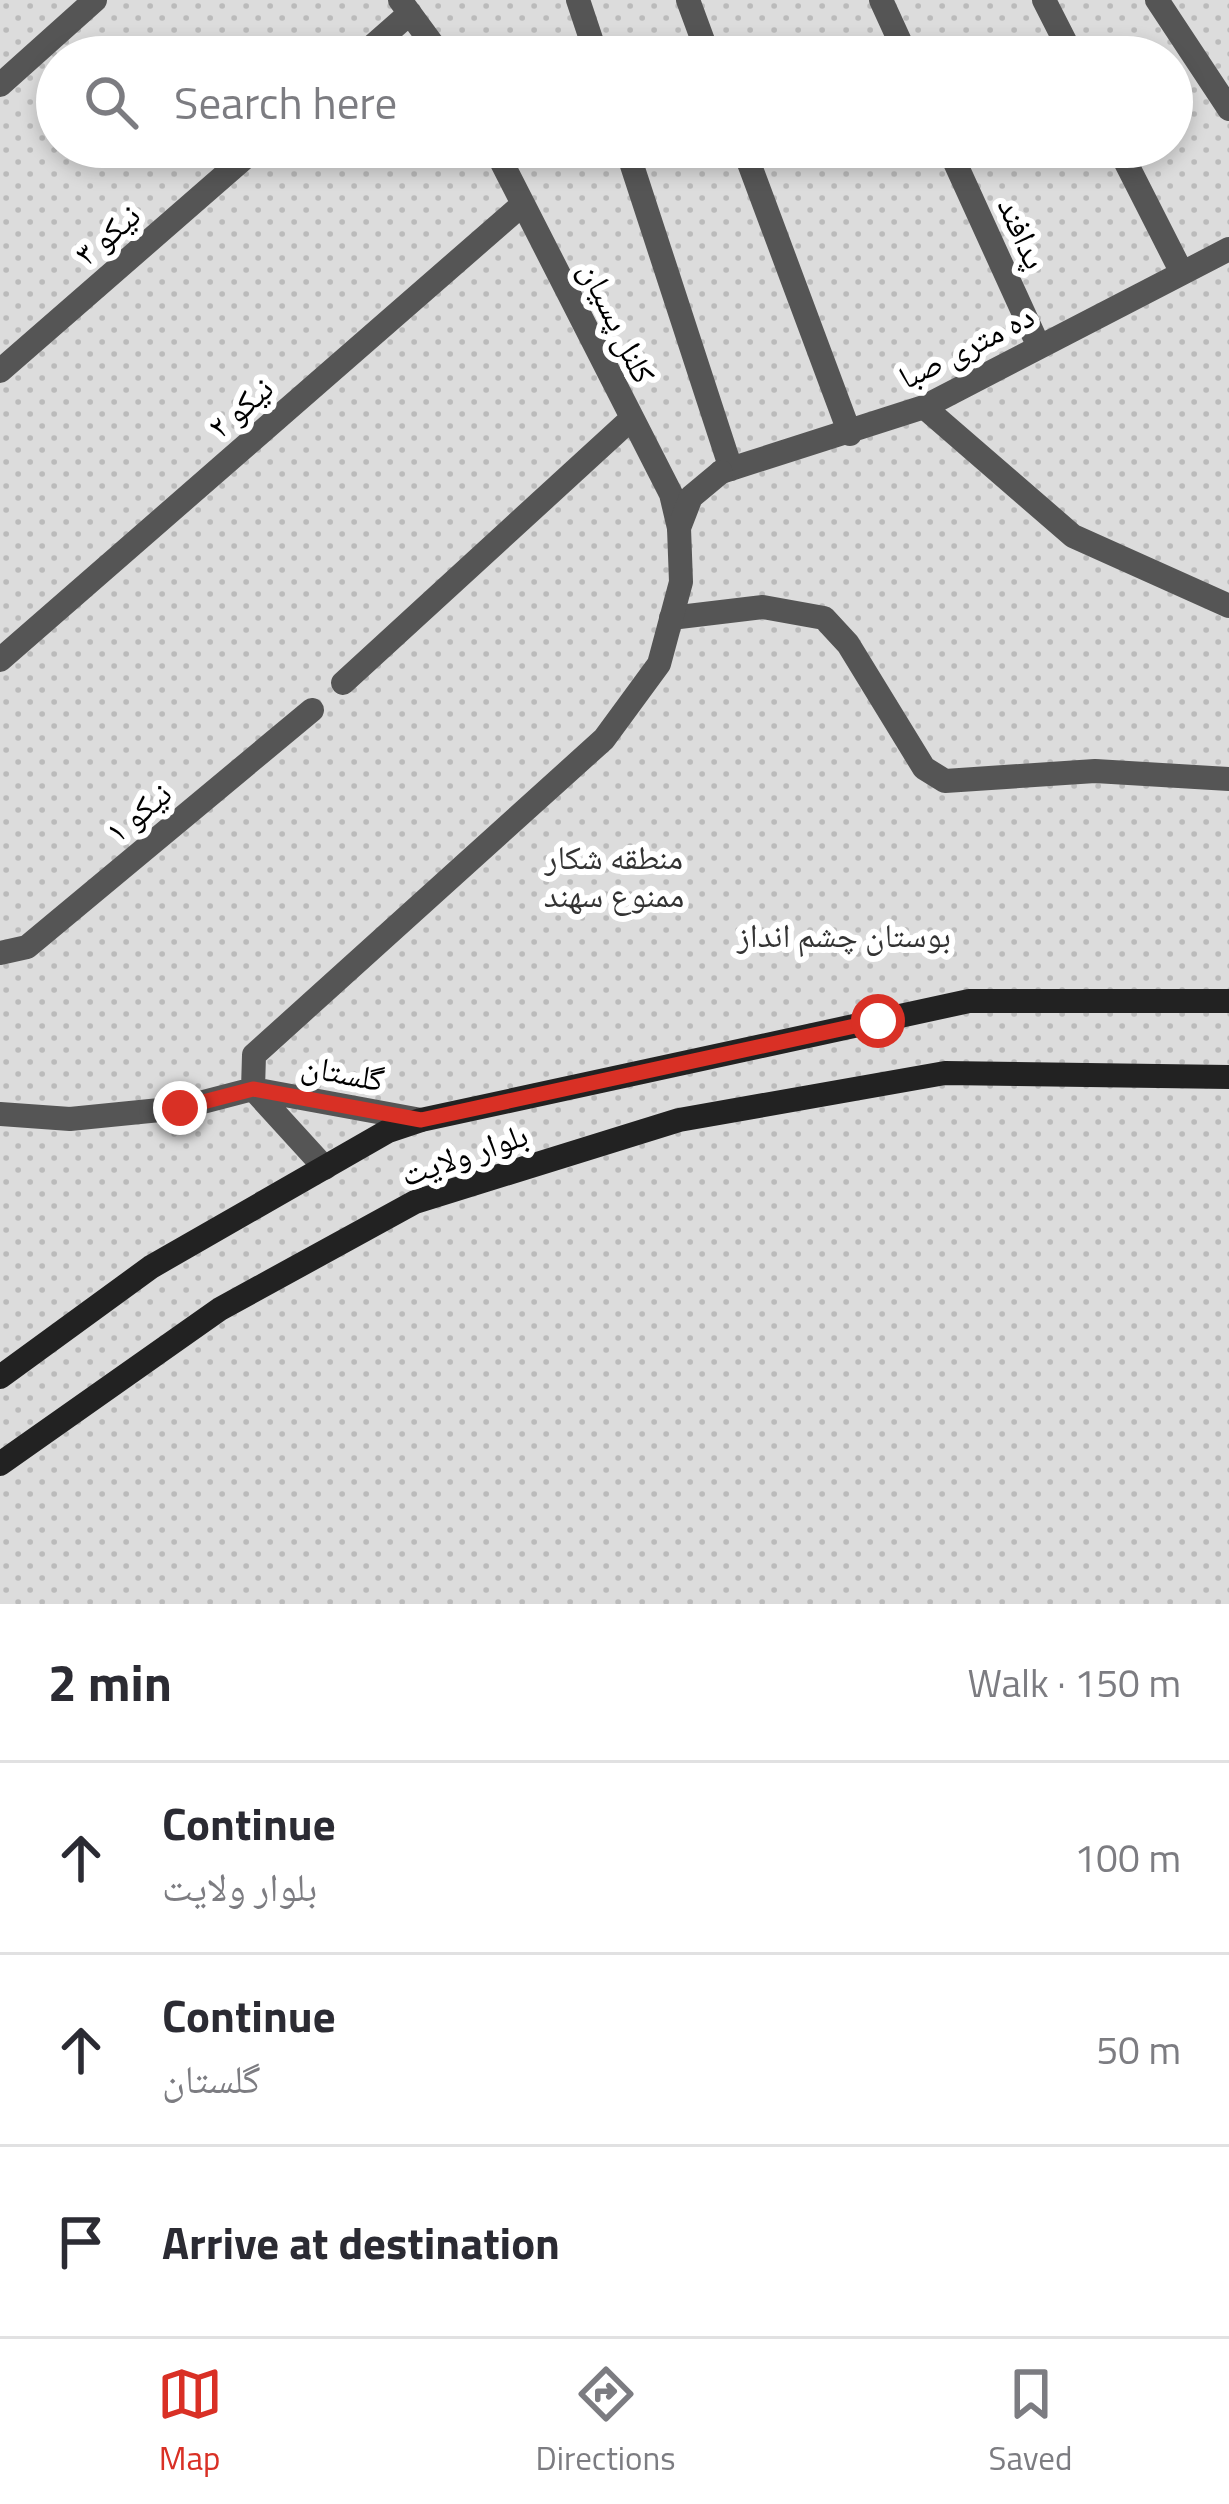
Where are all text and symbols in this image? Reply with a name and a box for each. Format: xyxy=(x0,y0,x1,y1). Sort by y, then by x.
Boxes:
search box xyxy=(36,36,1193,168)
text: Search here xyxy=(174,68,397,136)
icon: search xyxy=(78,69,144,135)
street label: پدافند xyxy=(985,189,1061,277)
street label: نیکو ۳ xyxy=(63,191,151,277)
street label: کلنل پسیان xyxy=(567,252,669,392)
street label: ده متری صبا xyxy=(890,291,1042,401)
street label: نیکو ۲ xyxy=(196,364,284,450)
street label: نیکو ۱ xyxy=(94,769,182,855)
park label: منطقه شکار ممنوع سهند xyxy=(544,832,684,920)
park label: بوستان چشم انداز xyxy=(736,910,951,960)
route start xyxy=(851,994,905,1048)
street label: گلستان xyxy=(297,1040,389,1105)
route end xyxy=(153,1081,207,1135)
street label: بلوار ولایت xyxy=(394,1109,534,1199)
text: 2 min xyxy=(48,1643,172,1721)
text: Walk · 150 m xyxy=(967,1653,1181,1712)
text: Continue xyxy=(162,1789,336,1857)
icon: ahead xyxy=(48,1825,114,1891)
text: 100 m xyxy=(1074,1828,1181,1887)
text: بلوار ولایت xyxy=(162,1857,317,1916)
text: Continue xyxy=(162,1981,336,2049)
icon: ahead xyxy=(48,2017,114,2083)
text: 50 m xyxy=(1096,2020,1181,2079)
text: گلستان xyxy=(162,2049,260,2108)
text: Arrive at destination xyxy=(162,2208,560,2276)
icon: arrive xyxy=(48,2209,114,2275)
tab: Map xyxy=(157,2361,223,2483)
tab: Directions xyxy=(536,2361,676,2483)
tab: Saved xyxy=(989,2361,1072,2483)

